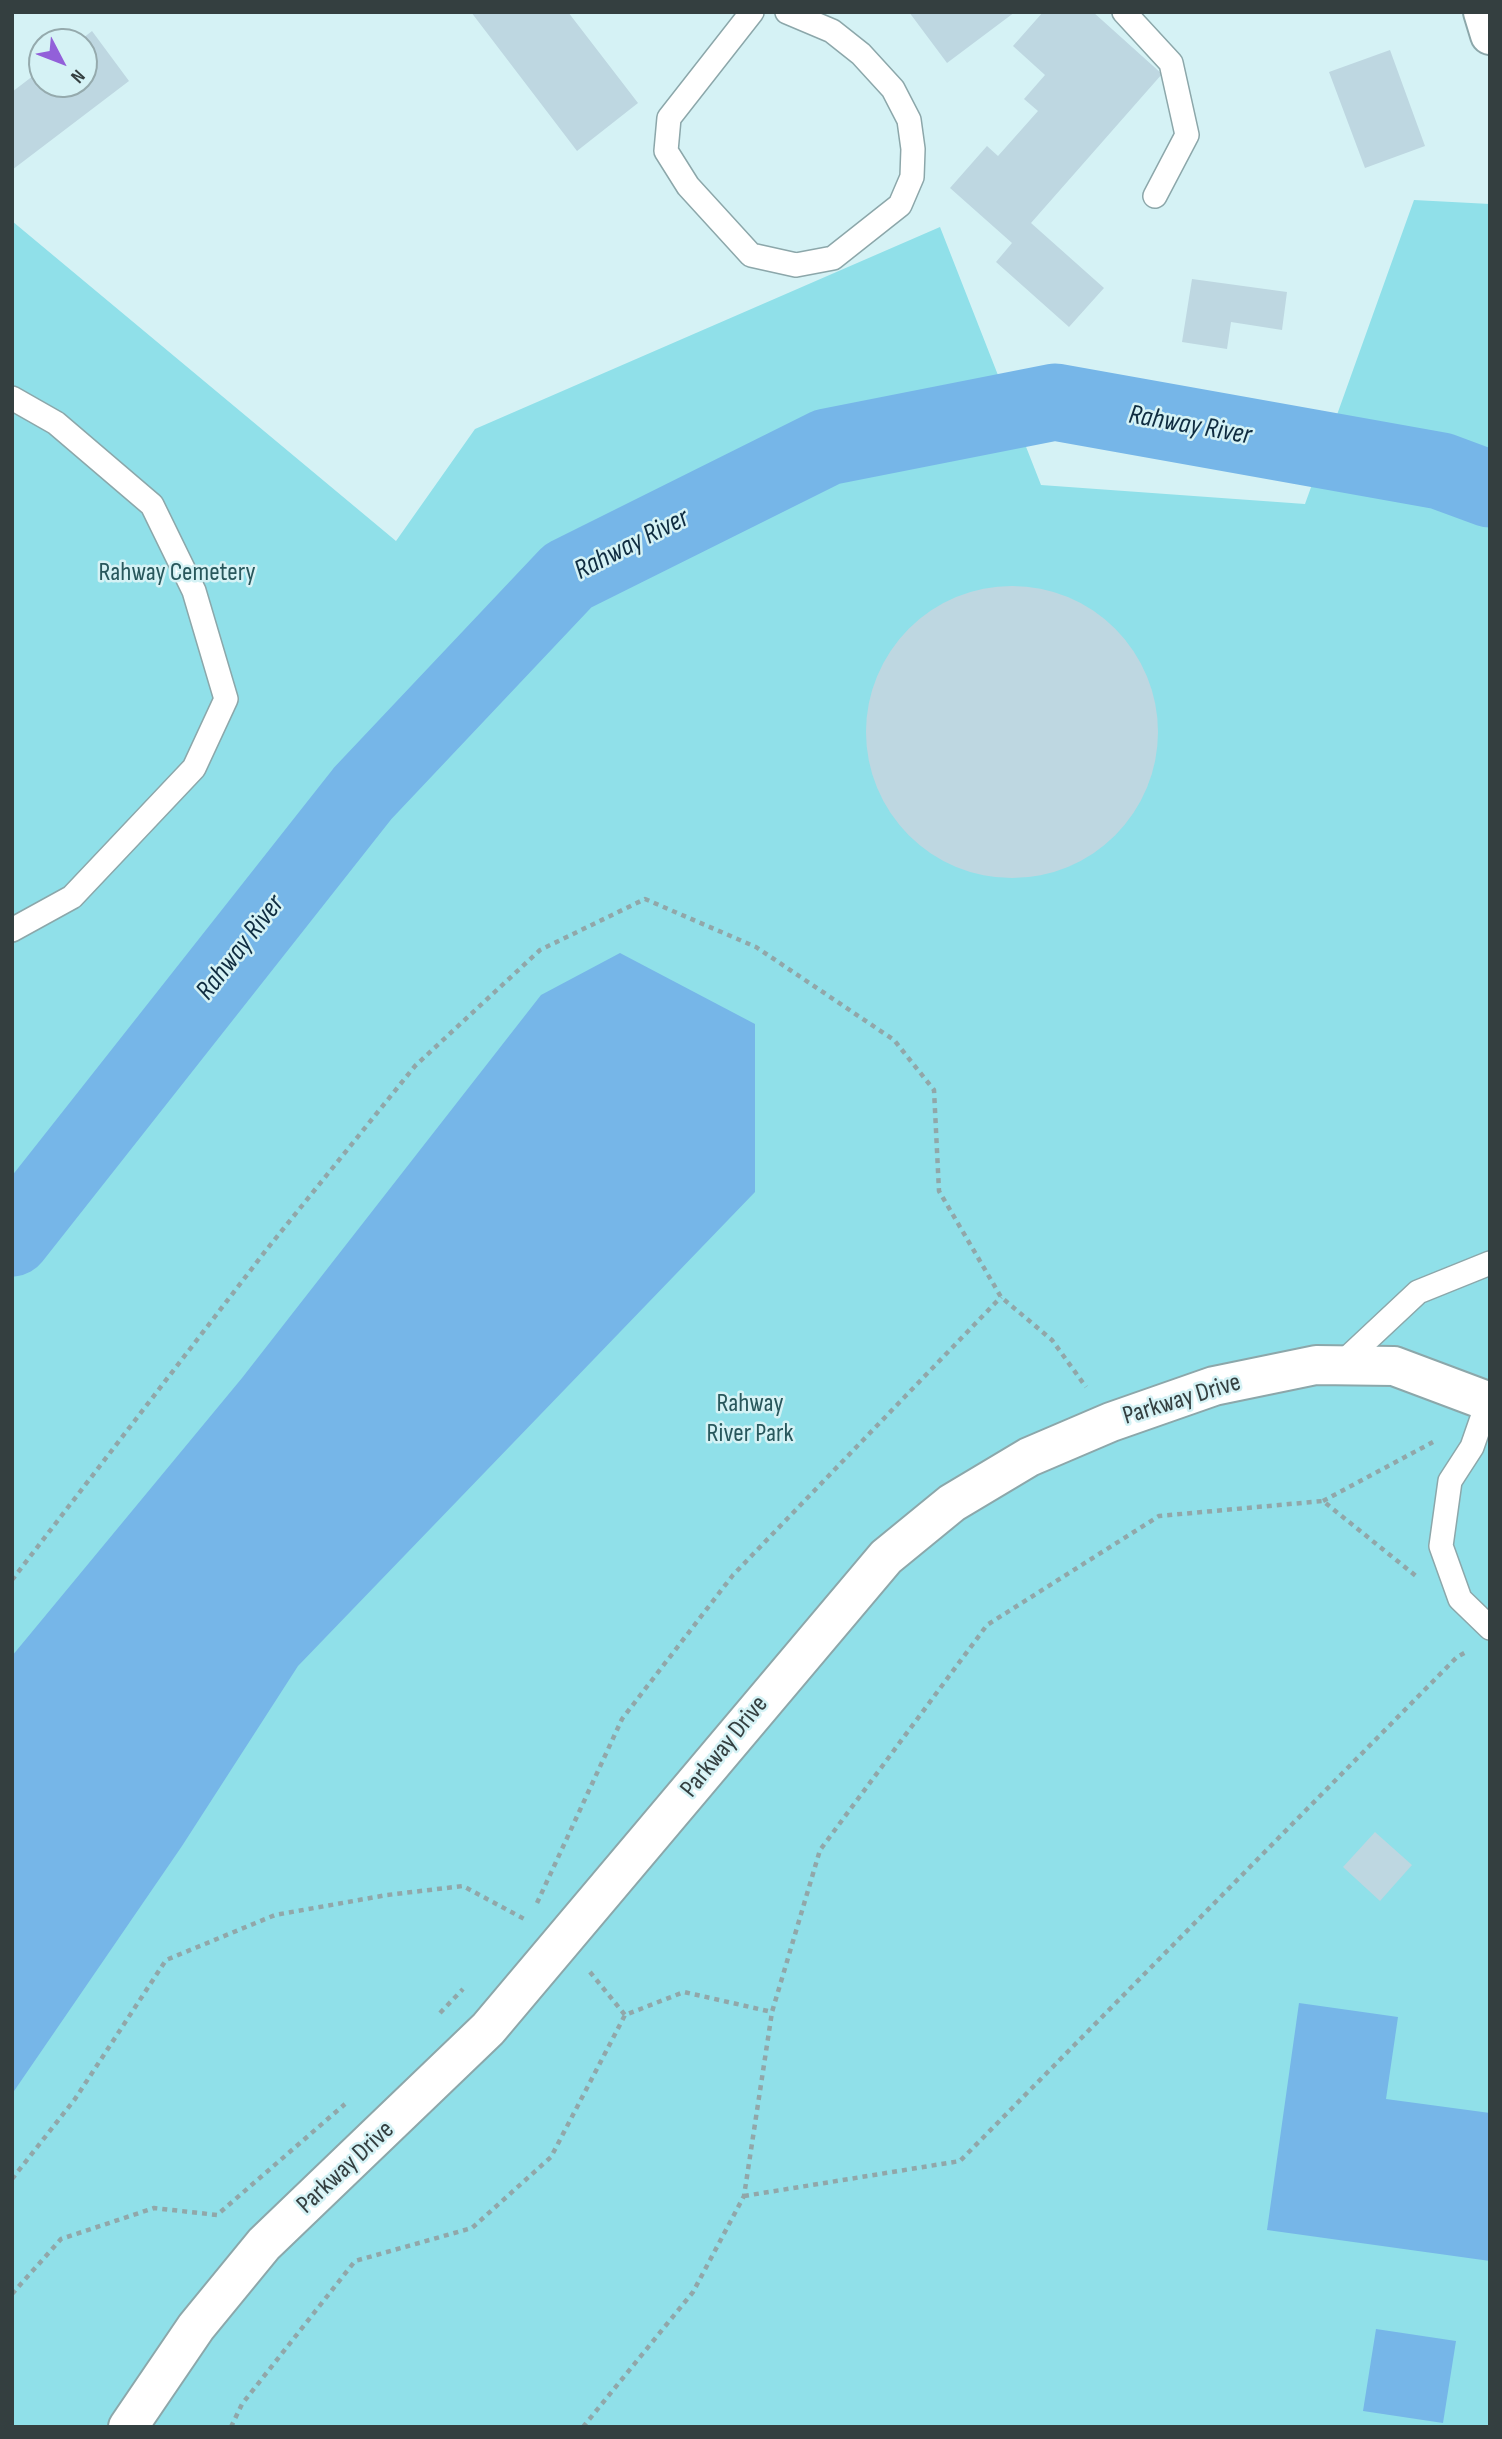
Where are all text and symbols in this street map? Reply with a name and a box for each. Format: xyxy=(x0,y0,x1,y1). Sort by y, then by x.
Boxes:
north arrow xyxy=(28,28,98,98)
text: N xyxy=(66,65,89,88)
water label: Rahway River xyxy=(1126,399,1254,453)
water label: Rahway River xyxy=(569,502,695,588)
park label: Rahway Cemetery xyxy=(99,557,255,589)
water label: Rahway River xyxy=(190,889,292,1007)
street label: Parkway Drive xyxy=(1119,1367,1245,1433)
park label: Rahway River Park xyxy=(707,1388,793,1450)
street label: Parkway Drive xyxy=(675,1690,775,1804)
street label: Parkway Drive xyxy=(291,2115,401,2221)

